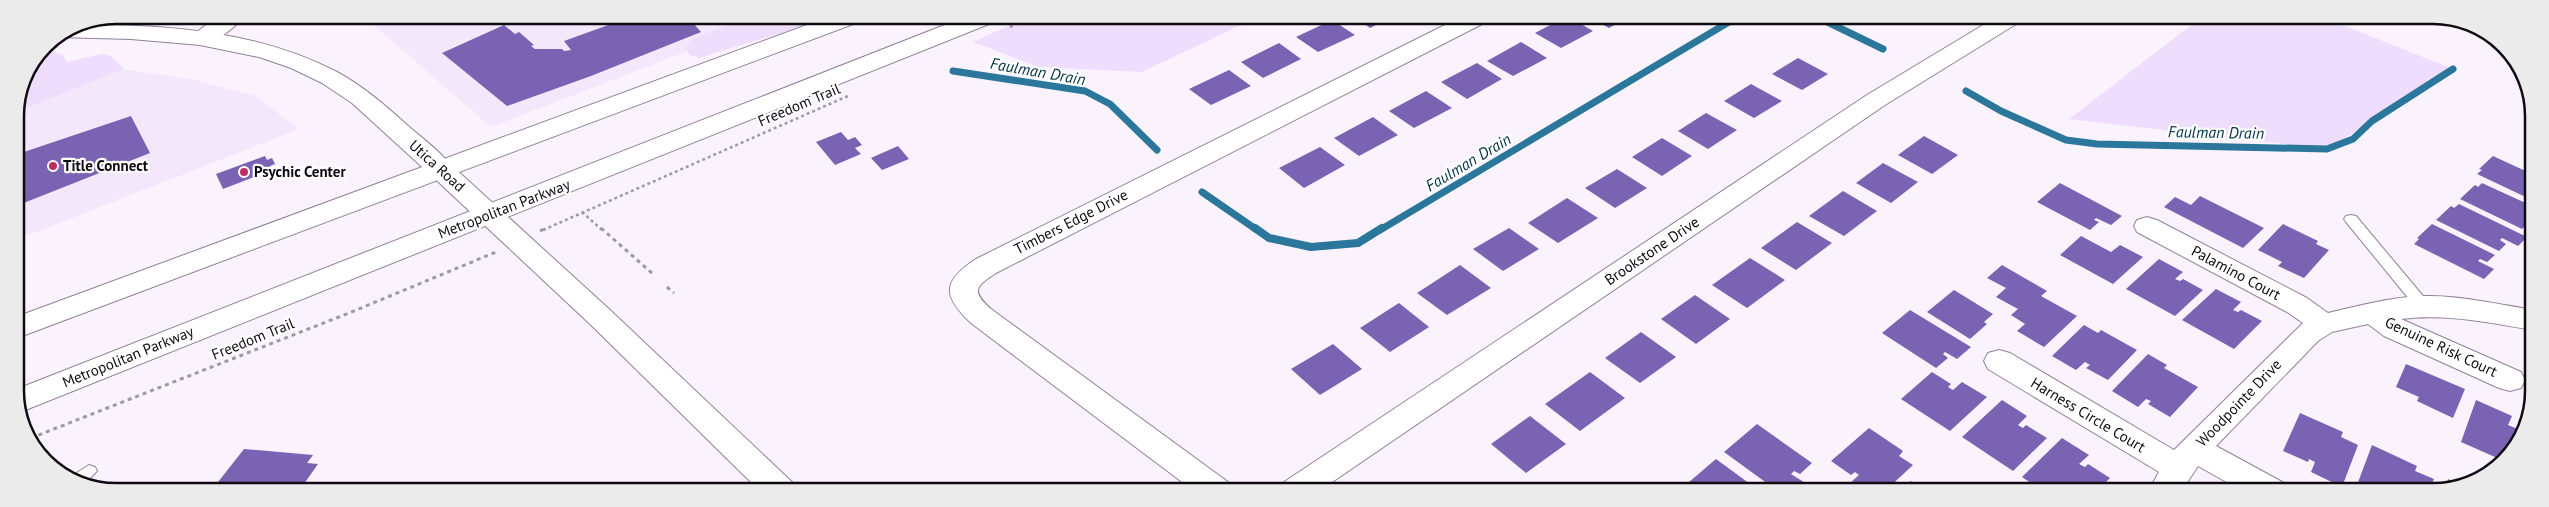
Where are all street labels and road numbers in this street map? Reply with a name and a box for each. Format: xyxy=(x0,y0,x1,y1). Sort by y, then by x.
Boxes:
street label: Freedom Trail xyxy=(755,78,843,130)
street label: Utica Road xyxy=(405,136,469,196)
street label: Metropolitan Parkway xyxy=(435,175,573,242)
street label: Timbers Edge Drive xyxy=(1011,185,1131,258)
street label: Brookstone Drive xyxy=(1601,212,1703,289)
street label: Palamino Court xyxy=(2188,241,2284,304)
street label: Genuine Risk Court xyxy=(2382,312,2500,381)
street label: Freedom Trail xyxy=(209,313,297,364)
street label: Metropolitan Parkway xyxy=(59,321,196,392)
street label: Woodpointe Drive xyxy=(2192,355,2285,450)
street label: Harness Circle Court xyxy=(2028,373,2149,456)

